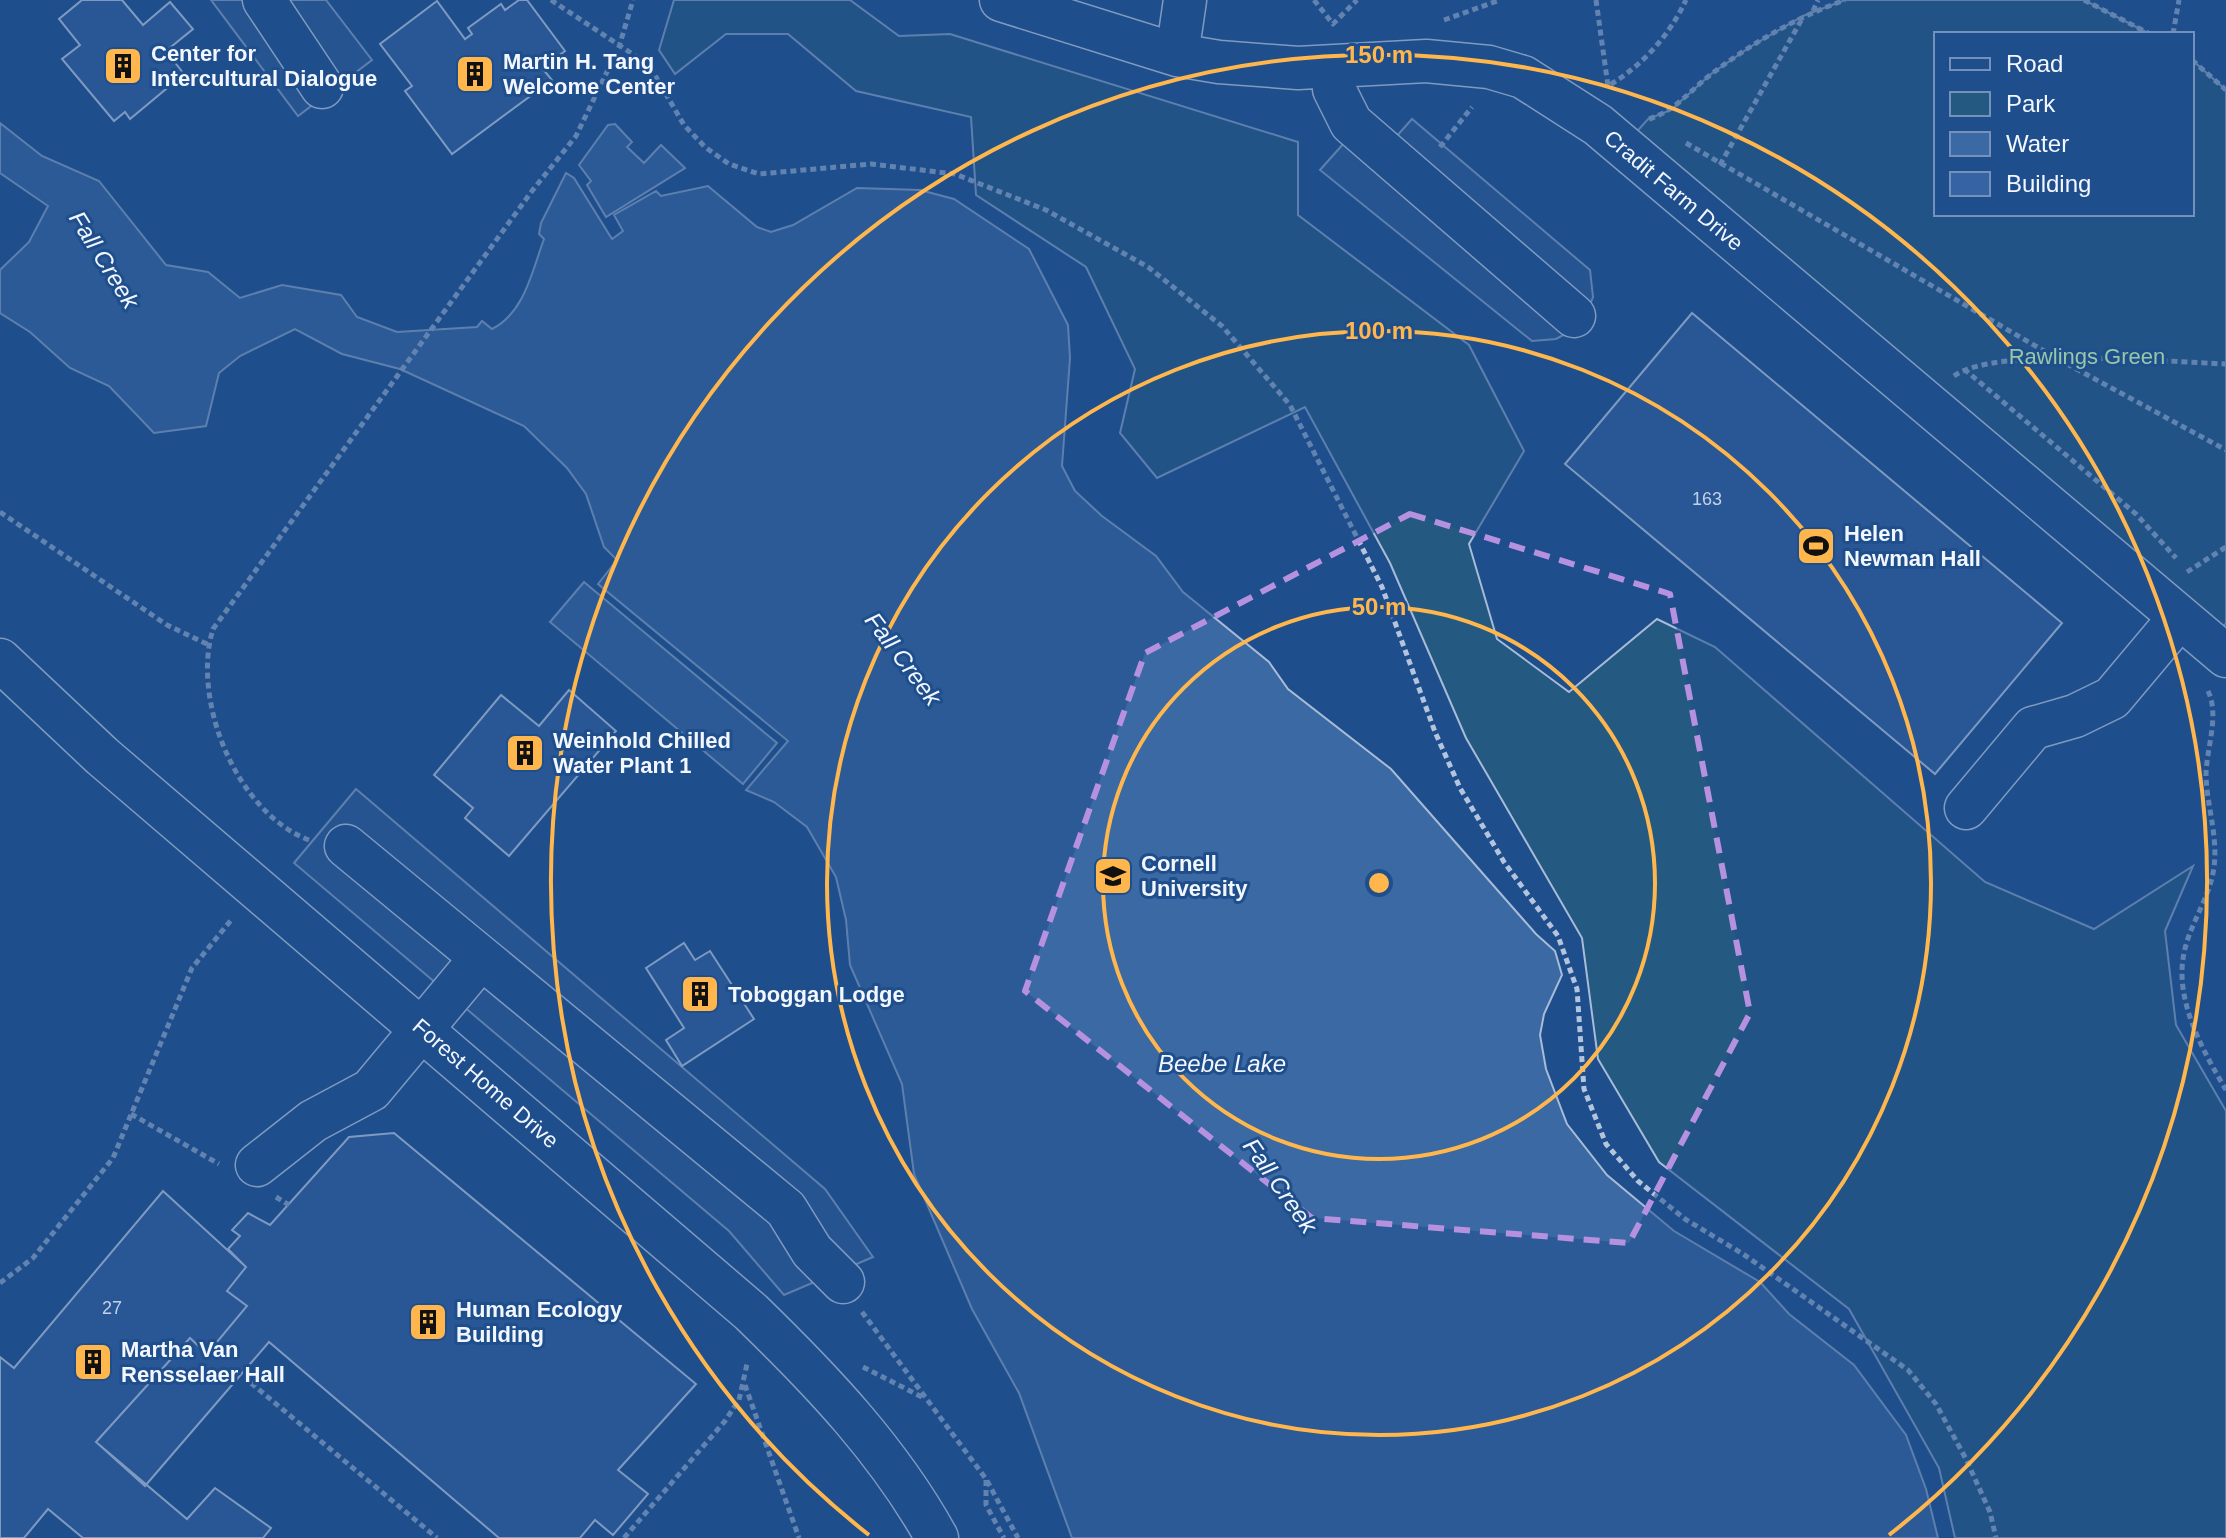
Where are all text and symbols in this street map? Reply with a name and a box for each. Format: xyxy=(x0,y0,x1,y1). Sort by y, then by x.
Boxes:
legend xyxy=(1934,32,2194,216)
place label: Center for Intercultural Dialogue xyxy=(151,41,377,91)
text: 150 m xyxy=(1345,41,1413,68)
building icon: Center for Intercultural Dialogue xyxy=(102,45,144,87)
place label: Martin H. Tang Welcome Center xyxy=(503,49,675,99)
text: Road xyxy=(2006,50,2063,77)
building icon: Martin H. Tang Welcome Center xyxy=(454,53,496,95)
text: Park xyxy=(2006,90,2056,117)
street label: Cradit Farm Drive xyxy=(1599,125,1748,256)
text: Water xyxy=(2006,130,2069,157)
text: Building xyxy=(2006,170,2091,197)
water label: Fall Creek xyxy=(64,206,146,315)
text: 100 m xyxy=(1345,317,1413,344)
park label: Rawlings Green xyxy=(2009,344,2165,369)
house number: 163 xyxy=(1692,489,1722,509)
place label: Helen Newman Hall xyxy=(1844,521,1981,571)
sports icon: Helen Newman Hall xyxy=(1795,525,1837,567)
text: 50 m xyxy=(1352,593,1406,620)
water label: Fall Creek xyxy=(860,607,948,712)
place label: Weinhold Chilled Water Plant 1 xyxy=(553,728,731,778)
building icon: Weinhold Chilled Water Plant 1 xyxy=(504,732,546,774)
place label: Cornell University xyxy=(1141,851,1248,901)
school or university icon: Cornell University xyxy=(1092,855,1134,897)
centre of rings xyxy=(1365,869,1393,897)
building icon: Toboggan Lodge xyxy=(679,973,721,1015)
place label: Toboggan Lodge xyxy=(728,982,905,1007)
street label: Forest Home Drive xyxy=(408,1013,564,1153)
water label: Beebe Lake xyxy=(1158,1050,1286,1077)
water label: Fall Creek xyxy=(1238,1133,1324,1240)
place label: Human Ecology Building xyxy=(456,1297,623,1347)
house number: 27 xyxy=(102,1298,122,1318)
building icon: Human Ecology Building xyxy=(407,1301,449,1343)
place label: Martha Van Rensselaer Hall xyxy=(121,1337,285,1387)
building icon: Martha Van Rensselaer Hall xyxy=(72,1341,114,1383)

